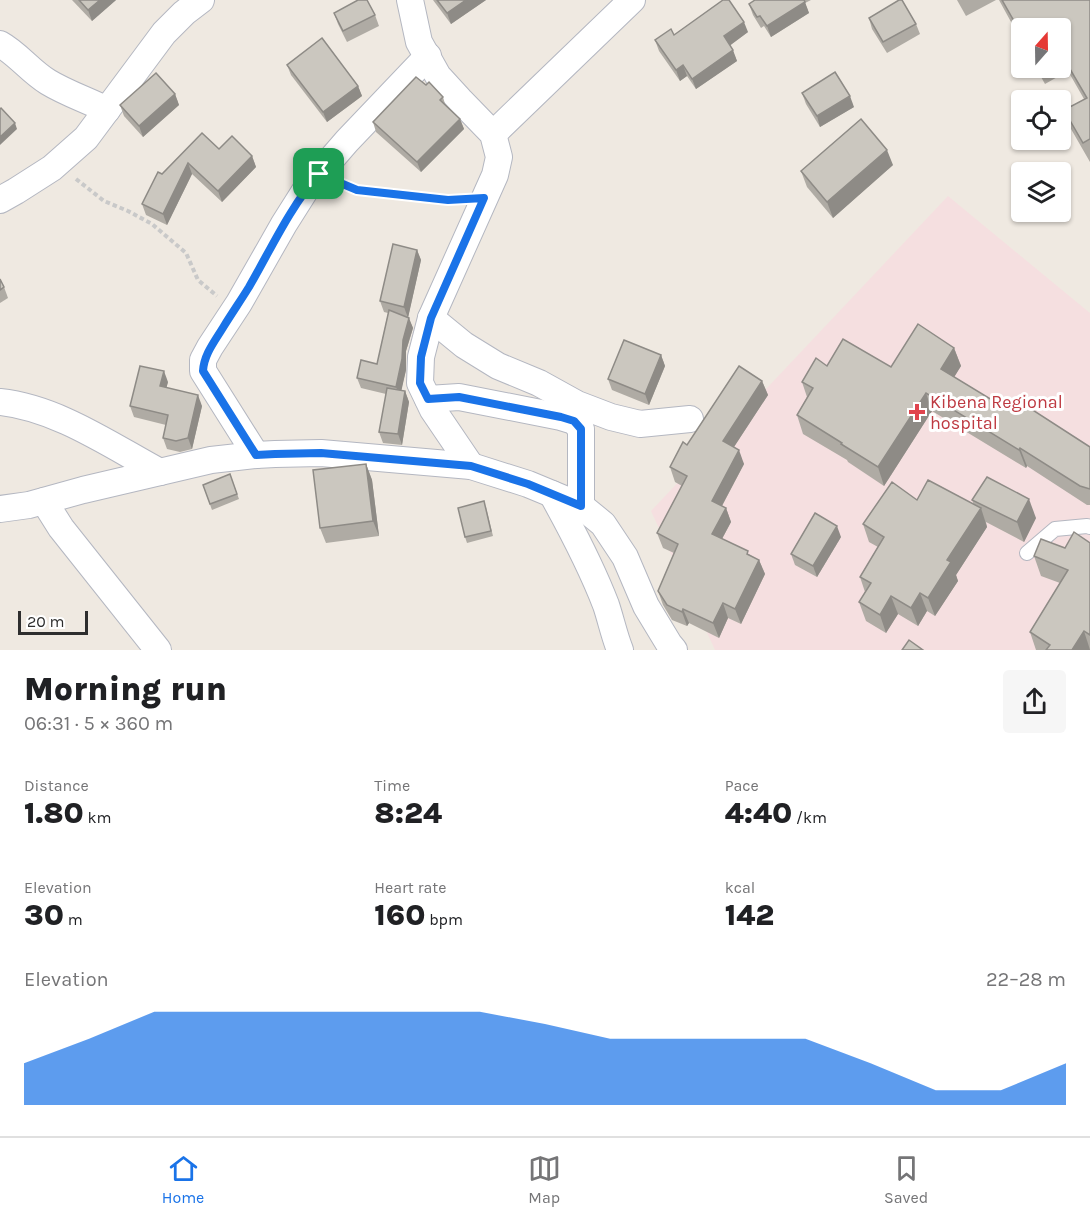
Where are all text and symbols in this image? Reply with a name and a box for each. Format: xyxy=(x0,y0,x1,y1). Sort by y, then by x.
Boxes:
north arrow xyxy=(1011,18,1071,78)
map controls xyxy=(1011,18,1071,222)
button: locate xyxy=(1011,90,1071,150)
pin xyxy=(293,148,344,199)
icon: arrive xyxy=(302,157,335,190)
button: layers xyxy=(1011,162,1071,222)
place label: Kibena Regional hospital xyxy=(930,391,1063,434)
marker: Kibena Regional hospital xyxy=(908,403,926,421)
scale bar xyxy=(18,608,88,636)
text: 20 m xyxy=(27,612,65,631)
text: Morning run xyxy=(24,670,227,708)
button: share xyxy=(1003,670,1066,733)
text: 06:31 · 5 × 360 m xyxy=(24,712,173,735)
text: Distance xyxy=(24,776,89,795)
text: Time xyxy=(374,776,410,795)
text: Pace xyxy=(725,776,759,795)
text: 1.80 xyxy=(24,795,84,831)
text: 8:24 xyxy=(374,795,442,831)
text: 4:40 xyxy=(725,795,792,831)
text: km xyxy=(84,808,112,827)
text: /km xyxy=(792,808,827,827)
text: Elevation xyxy=(24,878,92,897)
text: Heart rate xyxy=(374,878,446,897)
text: kcal xyxy=(725,878,755,897)
text: 30 xyxy=(24,897,64,933)
text: 160 xyxy=(374,897,425,933)
text: 142 xyxy=(725,897,774,933)
text: m xyxy=(64,910,83,929)
text: bpm xyxy=(425,910,463,929)
text: Elevation xyxy=(24,968,109,991)
text: 22–28 m xyxy=(986,968,1066,991)
tab: Home xyxy=(162,1152,204,1207)
tab: Map xyxy=(528,1152,561,1207)
tab: Saved xyxy=(884,1152,928,1207)

